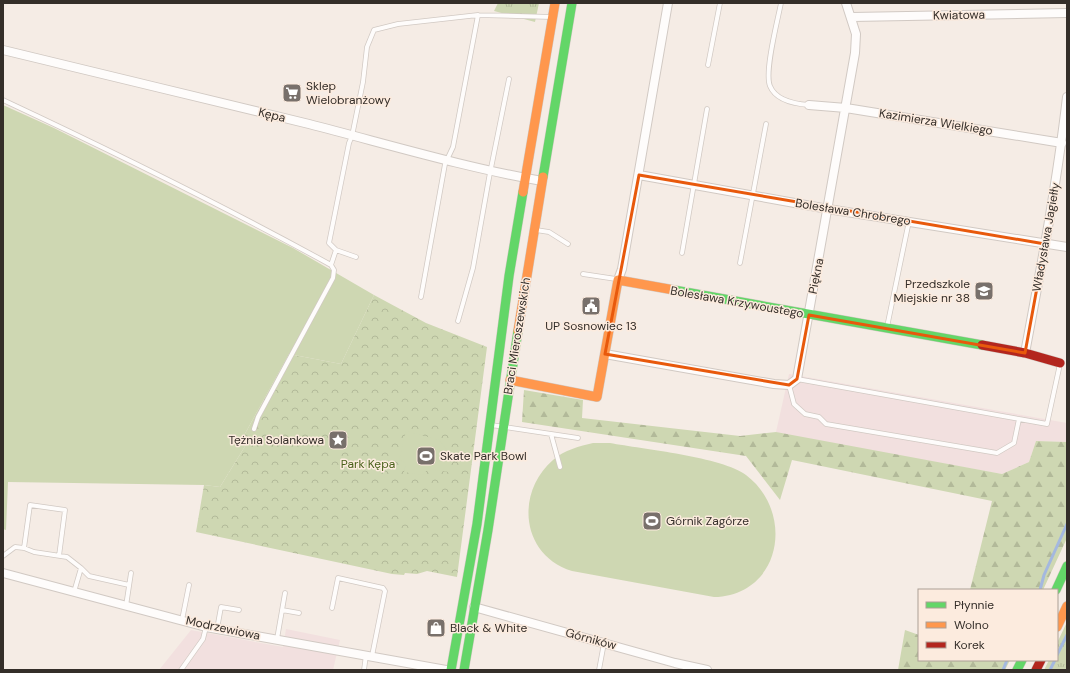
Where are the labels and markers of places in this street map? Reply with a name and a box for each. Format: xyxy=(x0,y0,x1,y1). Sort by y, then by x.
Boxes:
place label: Sklep Wielobranżowy xyxy=(306,78,391,108)
supermarket icon: Sklep Wielobranżowy xyxy=(281,82,303,104)
place label: Przedszkole Miejskie nr 38 xyxy=(893,276,970,306)
school or university icon: Przedszkole Miejskie nr 38 xyxy=(973,280,995,302)
public building icon: UP Sosnowiec 13 xyxy=(580,295,602,317)
place label: UP Sosnowiec 13 xyxy=(545,318,637,334)
place icon: Tężnia Solankowa xyxy=(327,429,349,451)
place label: Tężnia Solankowa xyxy=(228,432,324,448)
sports icon: Skate Park Bowl xyxy=(415,445,437,467)
place label: Skate Park Bowl xyxy=(440,448,527,464)
sports icon: Górnik Zagórze xyxy=(641,510,663,532)
place label: Górnik Zagórze xyxy=(666,513,749,529)
shop icon: Black & White xyxy=(425,617,447,639)
place label: Black & White xyxy=(450,620,527,636)

